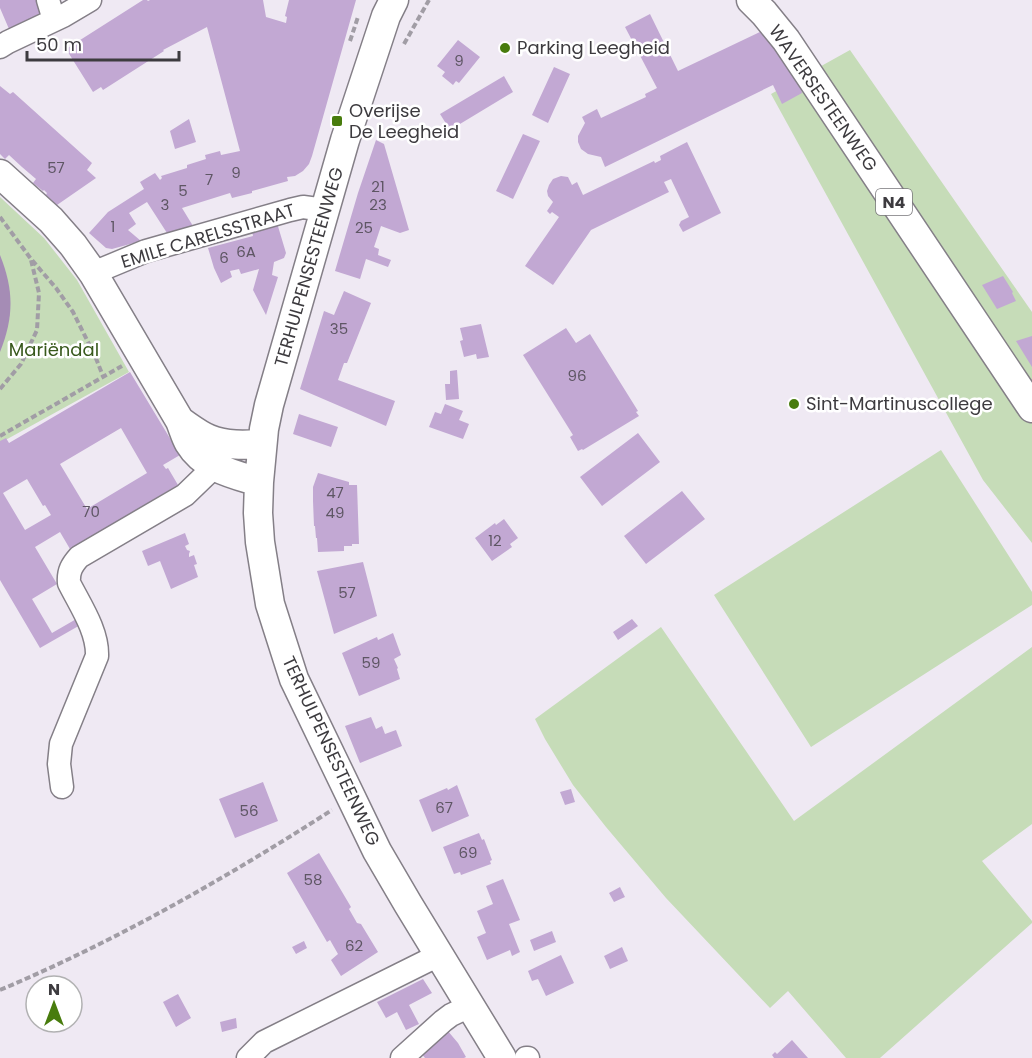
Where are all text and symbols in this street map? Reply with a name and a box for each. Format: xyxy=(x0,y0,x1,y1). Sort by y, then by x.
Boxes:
street label: WAVERSESTEENWEG xyxy=(763,19,884,176)
scale bar xyxy=(27,24,178,62)
text: 50 m xyxy=(36,32,82,57)
place label: Parking Leegheid xyxy=(517,35,670,60)
marker: Parking Leegheid xyxy=(498,41,512,55)
house number: 9 xyxy=(454,50,464,71)
place label: Overijse De Leegheid xyxy=(349,98,459,144)
marker: Overijse De Leegheid xyxy=(330,114,344,128)
house number: 57 xyxy=(47,157,65,178)
house number: 9 xyxy=(231,162,241,183)
street label: TERHULPENSESTEENWEG xyxy=(268,164,349,370)
house number: 7 xyxy=(205,169,213,190)
house number: 21 xyxy=(371,176,385,197)
house number: 5 xyxy=(178,180,188,201)
road number: N4 xyxy=(876,189,912,215)
house number: 3 xyxy=(161,194,169,215)
house number: 23 xyxy=(369,194,387,215)
street label: EMILE CARELSSTRAAT xyxy=(118,197,298,274)
house number: 1 xyxy=(111,216,115,237)
house number: 25 xyxy=(355,217,373,238)
house number: 6A xyxy=(236,241,256,262)
house number: 6 xyxy=(219,247,229,268)
house number: 35 xyxy=(330,318,348,339)
park label: Mariëndal xyxy=(9,337,99,362)
house number: 96 xyxy=(568,365,586,386)
place label: Sint-Martinuscollege xyxy=(806,391,993,416)
marker: Sint-Martinuscollege xyxy=(787,397,801,411)
house number: 47 xyxy=(326,482,344,503)
house number: 70 xyxy=(82,501,100,522)
house number: 49 xyxy=(326,502,344,523)
house number: 12 xyxy=(488,530,502,551)
house number: 57 xyxy=(338,582,356,603)
street label: TERHULPENSESTEENWEG xyxy=(276,652,386,850)
house number: 59 xyxy=(362,652,380,673)
house number: 67 xyxy=(435,797,453,818)
house number: 56 xyxy=(240,800,258,821)
house number: 69 xyxy=(459,842,477,863)
house number: 58 xyxy=(304,869,322,890)
house number: 62 xyxy=(345,935,363,956)
north arrow xyxy=(24,974,84,1034)
text: N xyxy=(48,978,60,1001)

